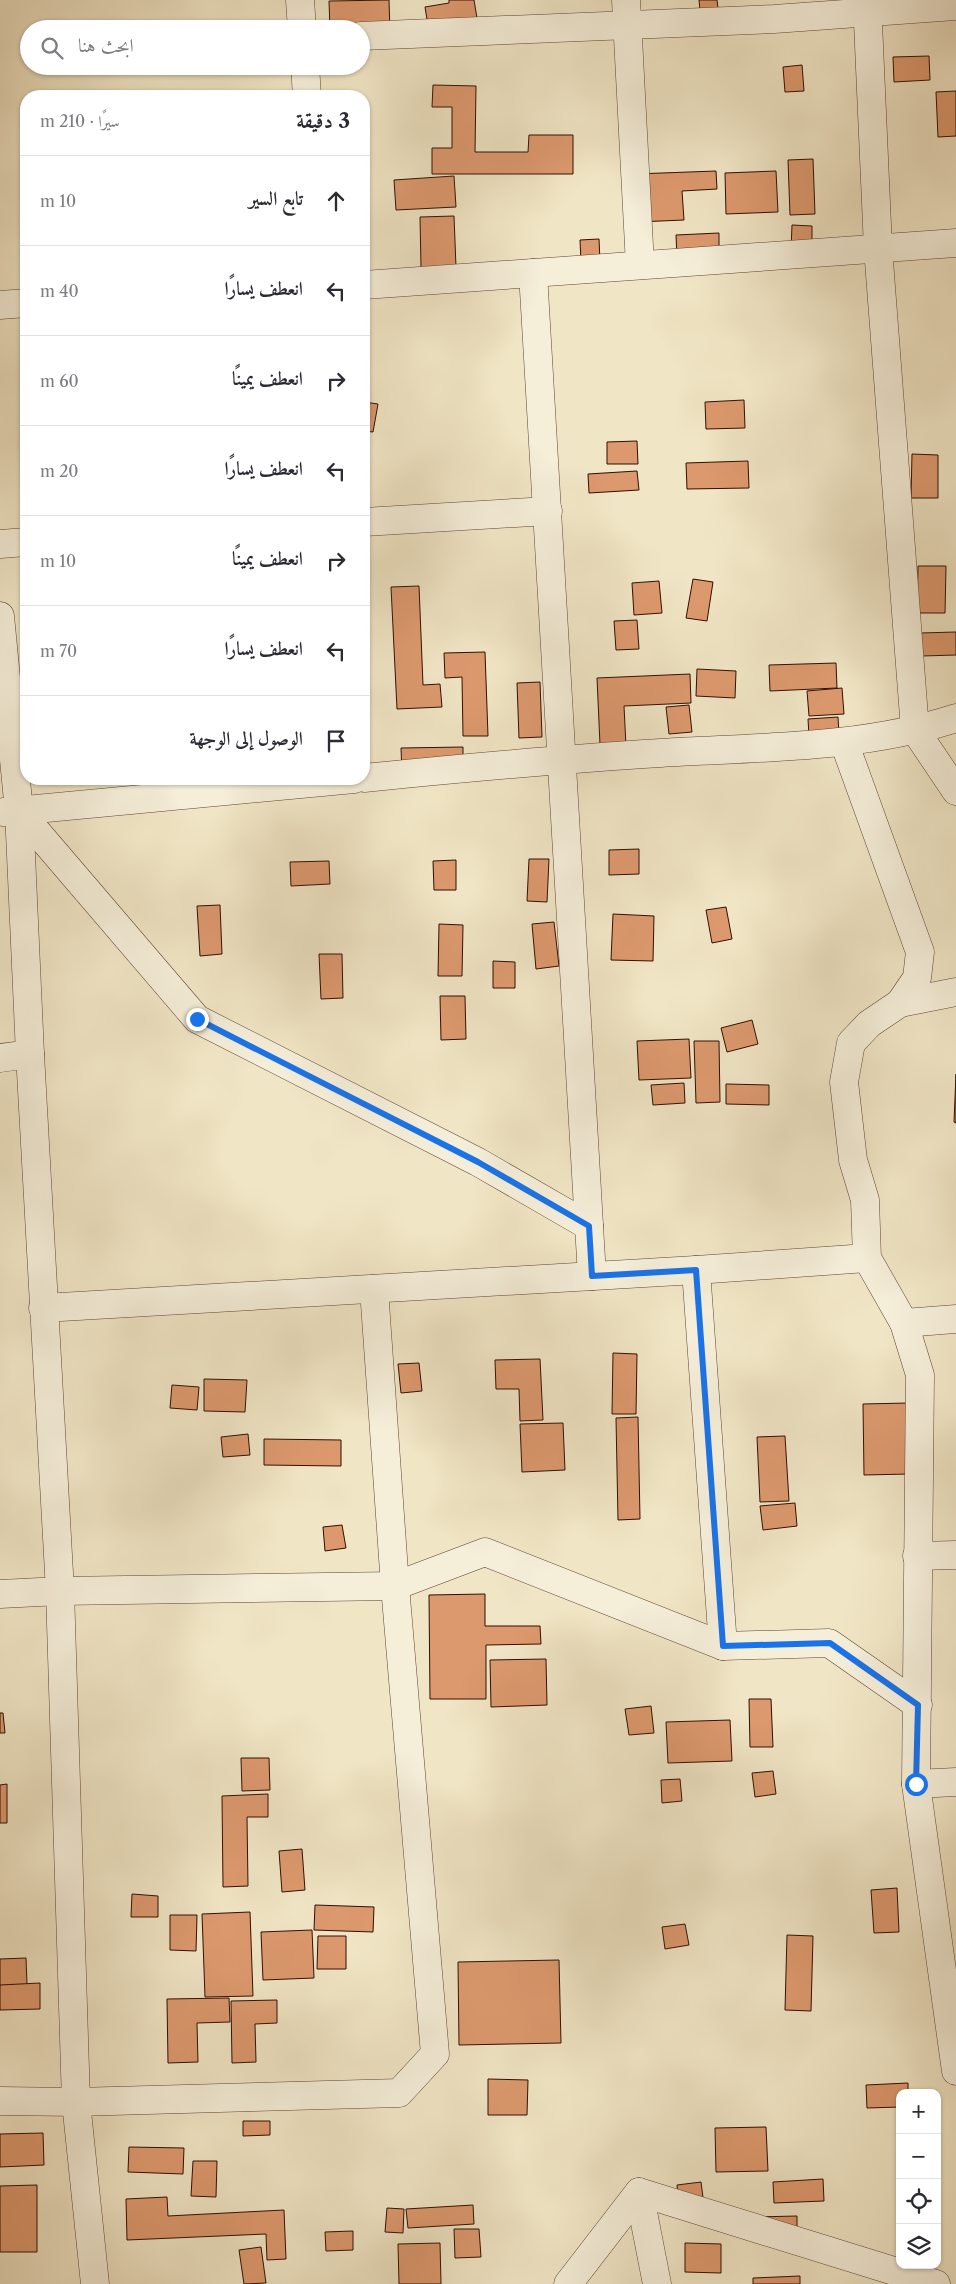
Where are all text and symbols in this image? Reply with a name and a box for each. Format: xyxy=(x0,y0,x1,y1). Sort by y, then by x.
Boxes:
search box xyxy=(20,20,370,75)
icon: search xyxy=(38,34,66,62)
text: ابحث هنا xyxy=(78,34,134,57)
text: 3 دقيقة xyxy=(296,108,350,133)
text: سيرًا · 210 m xyxy=(40,111,120,131)
text: تابع السير xyxy=(249,187,303,210)
icon: ahead xyxy=(322,187,350,215)
text: 10 m xyxy=(40,191,76,211)
text: انعطف يسارًا xyxy=(224,277,303,300)
icon: left xyxy=(322,277,350,305)
text: 40 m xyxy=(40,281,79,301)
text: انعطف يمينًا xyxy=(232,367,303,390)
icon: right xyxy=(322,367,350,395)
text: 60 m xyxy=(40,371,79,391)
text: انعطف يسارًا xyxy=(224,457,303,480)
icon: left xyxy=(322,457,350,485)
text: 20 m xyxy=(40,461,79,481)
text: انعطف يمينًا xyxy=(232,547,303,570)
icon: right xyxy=(322,547,350,575)
text: 10 m xyxy=(40,551,76,571)
text: انعطف يسارًا xyxy=(224,637,303,660)
icon: left xyxy=(322,637,350,665)
text: 70 m xyxy=(40,641,77,661)
text: الوصول إلى الوجهة xyxy=(189,727,303,750)
icon: arrive xyxy=(322,727,350,755)
route end xyxy=(186,1008,209,1031)
route start xyxy=(905,1773,928,1796)
map controls xyxy=(896,2089,941,2269)
button: + xyxy=(896,2089,941,2134)
button: − xyxy=(896,2134,941,2179)
button: locate xyxy=(896,2179,941,2224)
button: layers xyxy=(896,2224,941,2269)

